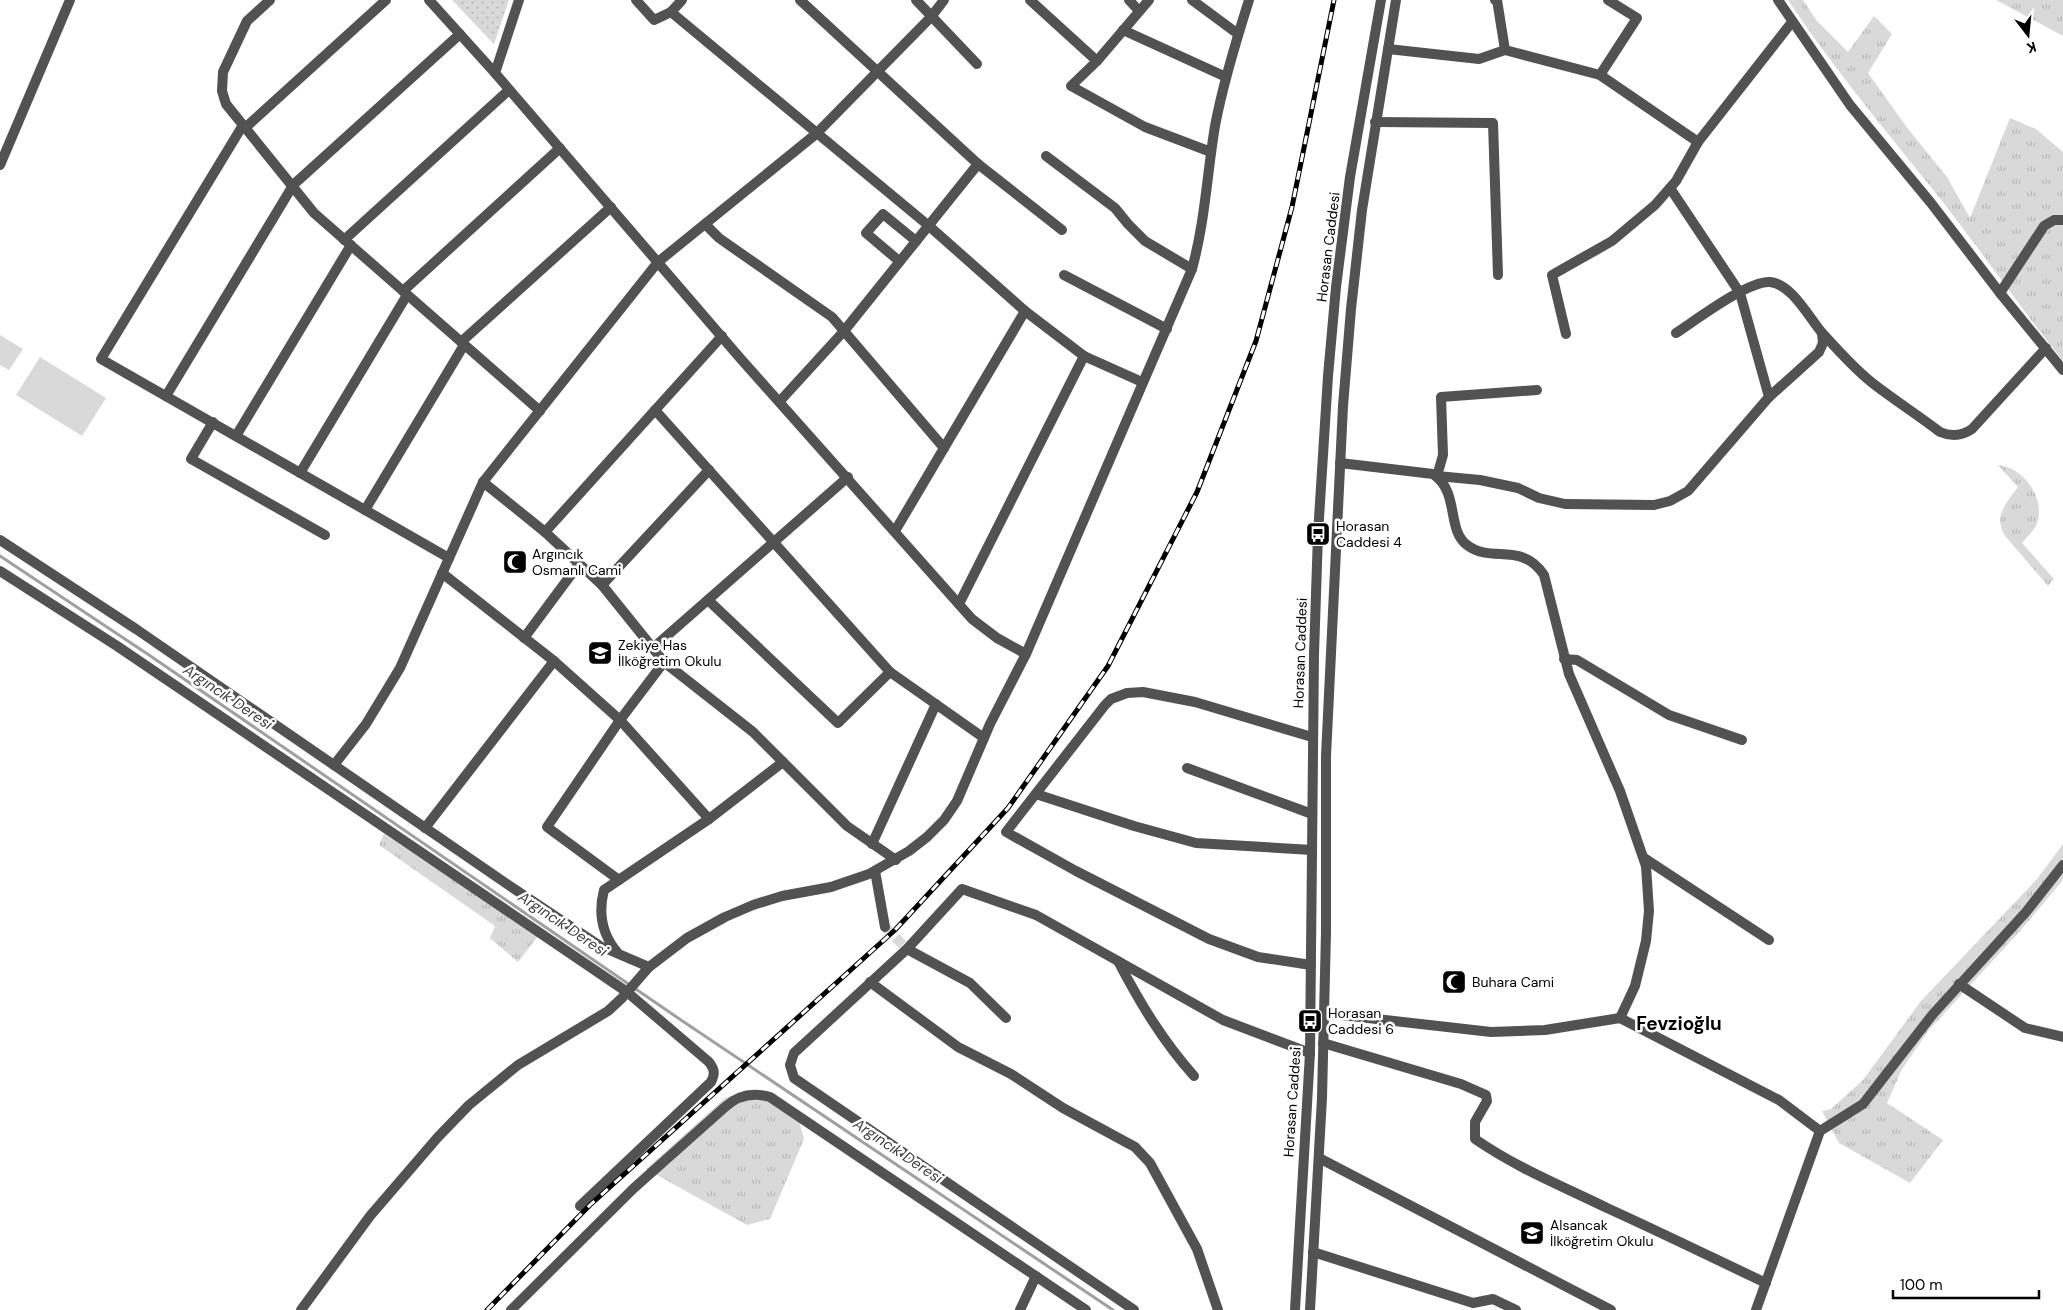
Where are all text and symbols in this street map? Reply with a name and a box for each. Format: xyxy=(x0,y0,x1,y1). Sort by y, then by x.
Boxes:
north arrow xyxy=(2003,10,2053,60)
text: K xyxy=(2025,38,2038,57)
street label: Horasan Caddesi xyxy=(1312,191,1344,303)
place label: Horasan Caddesi 4 xyxy=(1336,517,1402,551)
bus stop icon: Horasan Caddesi 4 xyxy=(1305,521,1331,547)
place label: Argıncık Osmanlı Cami xyxy=(532,545,621,579)
mosque icon: Argıncık Osmanlı Cami xyxy=(502,549,528,575)
street label: Horasan Caddesi xyxy=(1289,597,1311,709)
place label: Zekiye Has İlköğretim Okulu xyxy=(618,636,722,670)
school or university icon: Zekiye Has İlköğretim Okulu xyxy=(587,640,613,666)
water label: Argıncık Deresi xyxy=(179,659,277,734)
water label: Argıncık Deresi xyxy=(514,886,612,961)
mosque icon: Buhara Cami xyxy=(1441,969,1467,995)
place label: Buhara Cami xyxy=(1472,973,1554,991)
place label: Horasan Caddesi 6 xyxy=(1328,1004,1394,1038)
bus stop icon: Horasan Caddesi 6 xyxy=(1297,1008,1323,1034)
district label: Fevzioğlu xyxy=(1636,1011,1722,1036)
street label: Horasan Caddesi xyxy=(1279,1046,1305,1158)
water label: Argıncık Deresi xyxy=(849,1113,947,1188)
place label: Alsancak İlköğretim Okulu xyxy=(1550,1216,1654,1250)
school or university icon: Alsancak İlköğretim Okulu xyxy=(1519,1220,1545,1246)
scale bar xyxy=(1893,1268,2039,1300)
text: 100 m xyxy=(1900,1275,1943,1295)

